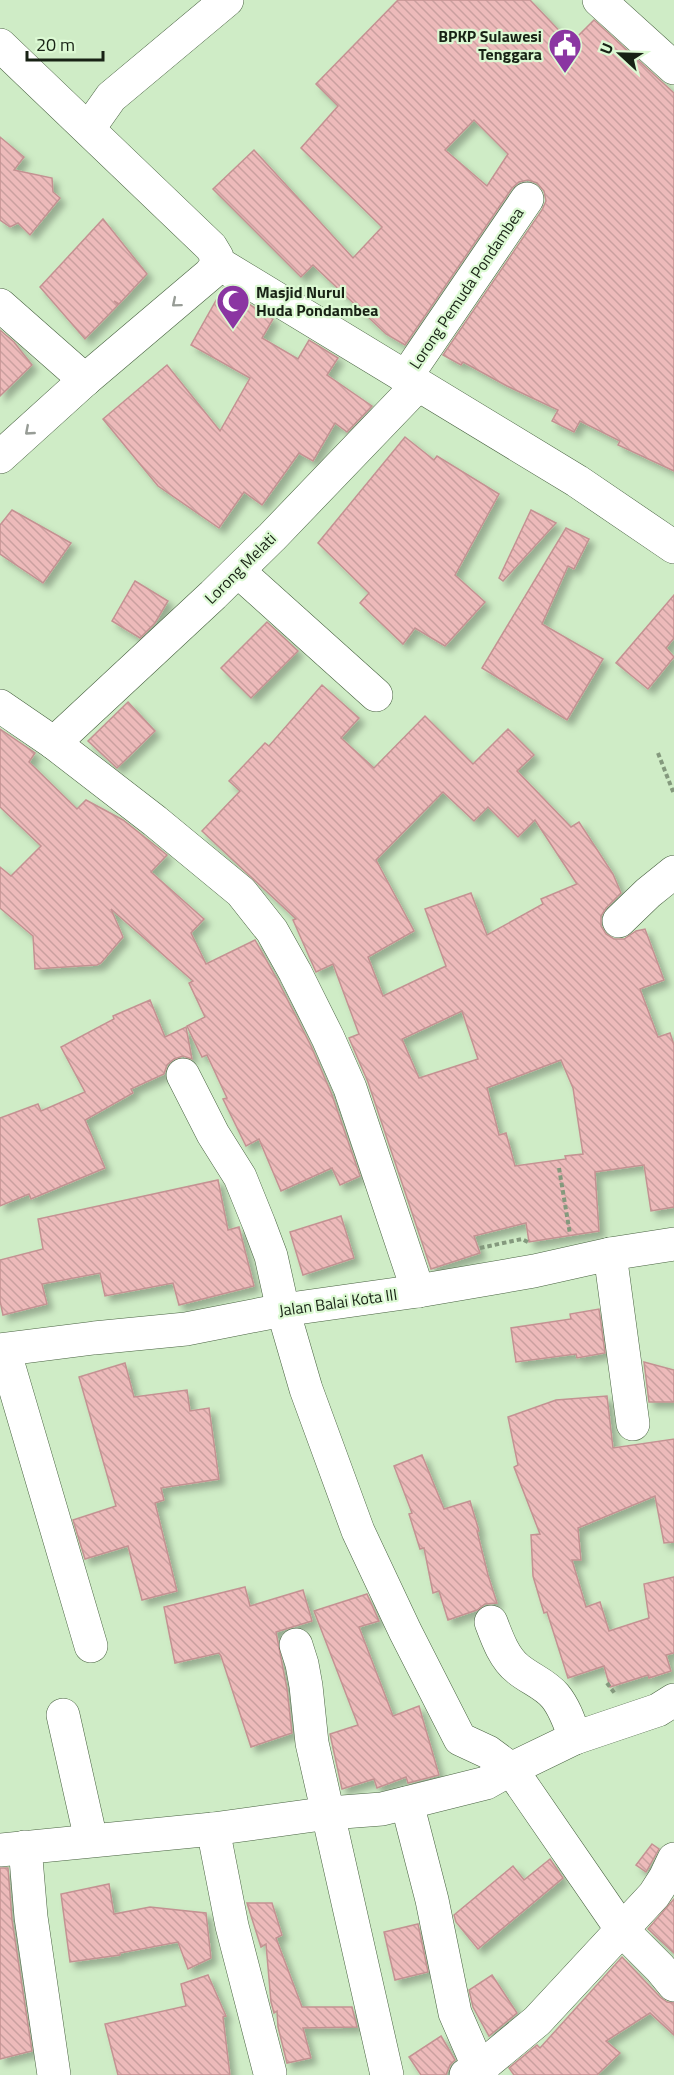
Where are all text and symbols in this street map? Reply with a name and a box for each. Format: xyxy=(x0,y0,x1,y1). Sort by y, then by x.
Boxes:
scale bar xyxy=(27,24,104,62)
place label: BPKP Sulawesi Tenggara xyxy=(438,24,542,66)
north arrow xyxy=(590,24,650,84)
public building icon: BPKP Sulawesi Tenggara xyxy=(547,27,583,74)
text: 20 m xyxy=(36,31,75,58)
text: U xyxy=(593,39,619,58)
street label: Lorong Pemuda Pondambea xyxy=(403,202,529,374)
place label: Masjid Nurul Huda Pondambea xyxy=(256,280,378,322)
mosque icon: Masjid Nurul Huda Pondambea xyxy=(215,283,251,330)
one-way arrow xyxy=(172,296,183,307)
one-way arrow xyxy=(25,424,36,435)
street label: Lorong Melati xyxy=(199,527,281,609)
street label: Jalan Balai Kota III xyxy=(277,1282,399,1322)

